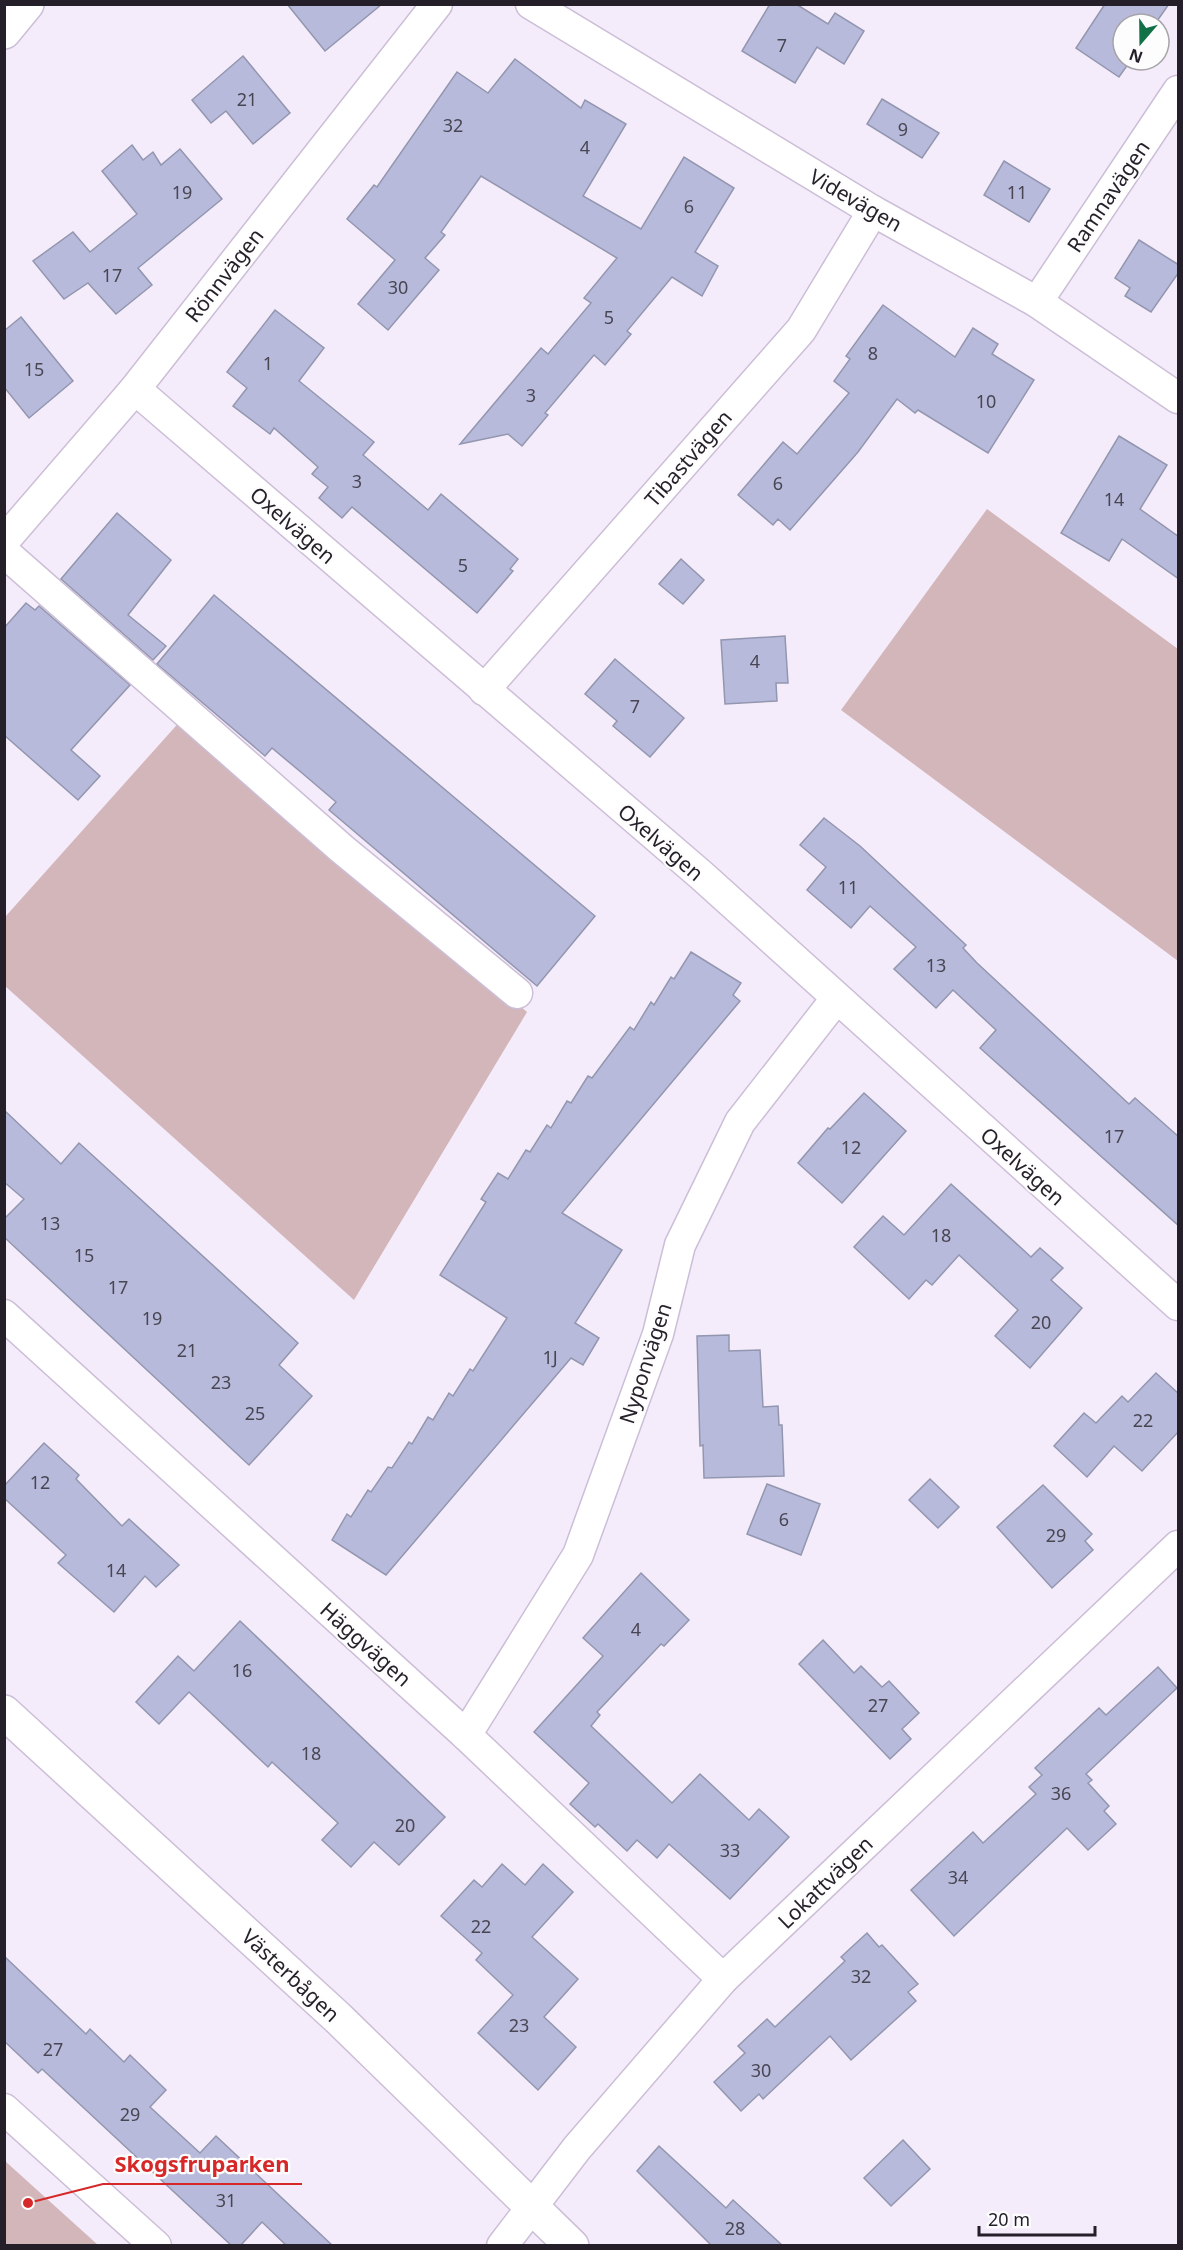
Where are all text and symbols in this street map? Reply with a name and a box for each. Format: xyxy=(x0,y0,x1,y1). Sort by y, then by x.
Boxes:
north arrow xyxy=(1111,12,1171,72)
house number: 7 xyxy=(777,33,787,57)
text: N xyxy=(1126,44,1146,69)
house number: 21 xyxy=(237,87,257,111)
house number: 32 xyxy=(443,113,463,137)
house number: 9 xyxy=(898,117,908,141)
house number: 4 xyxy=(580,135,590,159)
street label: Ramnavägen xyxy=(1060,135,1156,257)
street label: Videvägen xyxy=(805,162,907,238)
house number: 19 xyxy=(172,180,192,204)
house number: 11 xyxy=(1007,180,1027,204)
house number: 6 xyxy=(684,194,694,218)
street label: Rönnvägen xyxy=(179,222,269,328)
house number: 17 xyxy=(102,263,122,287)
house number: 30 xyxy=(388,275,408,299)
house number: 5 xyxy=(604,305,614,329)
house number: 8 xyxy=(868,341,878,365)
house number: 1 xyxy=(263,351,273,375)
house number: 15 xyxy=(24,357,44,381)
house number: 3 xyxy=(526,383,536,407)
house number: 10 xyxy=(976,389,996,413)
street label: Tibastvägen xyxy=(638,404,738,512)
house number: 3 xyxy=(352,469,362,493)
house number: 6 xyxy=(773,471,783,495)
street label: Oxelvägen xyxy=(244,480,342,570)
house number: 14 xyxy=(1104,487,1124,511)
house number: 5 xyxy=(458,553,468,577)
house number: 4 xyxy=(750,649,760,673)
house number: 7 xyxy=(630,694,640,718)
street label: Oxelvägen xyxy=(612,797,710,887)
house number: 11 xyxy=(838,875,858,899)
house number: 13 xyxy=(926,953,946,977)
street label: Oxelvägen xyxy=(975,1121,1071,1211)
house number: 17 xyxy=(1104,1124,1124,1148)
house number: 12 xyxy=(841,1135,861,1159)
house number: 13 xyxy=(40,1211,60,1235)
house number: 18 xyxy=(931,1223,951,1247)
house number: 15 xyxy=(74,1243,94,1267)
house number: 17 xyxy=(108,1275,128,1299)
street label: Nyponvägen xyxy=(612,1299,678,1427)
house number: 19 xyxy=(142,1306,162,1330)
house number: 20 xyxy=(1031,1310,1051,1334)
house number: 21 xyxy=(177,1338,197,1362)
house number: 1J xyxy=(542,1345,558,1369)
house number: 23 xyxy=(211,1370,231,1394)
house number: 25 xyxy=(245,1401,265,1425)
house number: 22 xyxy=(1133,1408,1153,1432)
house number: 12 xyxy=(30,1470,50,1494)
house number: 6 xyxy=(779,1507,789,1531)
house number: 29 xyxy=(1046,1523,1066,1547)
house number: 14 xyxy=(106,1558,126,1582)
street label: Häggvägen xyxy=(315,1596,417,1692)
house number: 4 xyxy=(631,1617,641,1641)
house number: 16 xyxy=(232,1658,252,1682)
house number: 27 xyxy=(868,1693,888,1717)
house number: 18 xyxy=(301,1741,321,1765)
house number: 36 xyxy=(1051,1781,1071,1805)
house number: 20 xyxy=(395,1813,415,1837)
street label: Lokattvägen xyxy=(771,1830,879,1934)
house number: 33 xyxy=(720,1838,740,1862)
house number: 34 xyxy=(948,1865,968,1889)
house number: 22 xyxy=(471,1914,491,1938)
street label: Västerbågen xyxy=(236,1922,346,2028)
house number: 32 xyxy=(851,1964,871,1988)
house number: 23 xyxy=(509,2013,529,2037)
house number: 27 xyxy=(43,2037,63,2061)
house number: 30 xyxy=(751,2058,771,2082)
house number: 29 xyxy=(120,2102,140,2126)
callout: Skogsfruparken xyxy=(103,2144,302,2184)
text: Skogsfruparken xyxy=(114,2148,290,2178)
house number: 31 xyxy=(216,2188,236,2212)
scale bar xyxy=(979,2199,1094,2237)
text: 20 m xyxy=(988,2207,1030,2231)
house number: 28 xyxy=(725,2216,745,2240)

